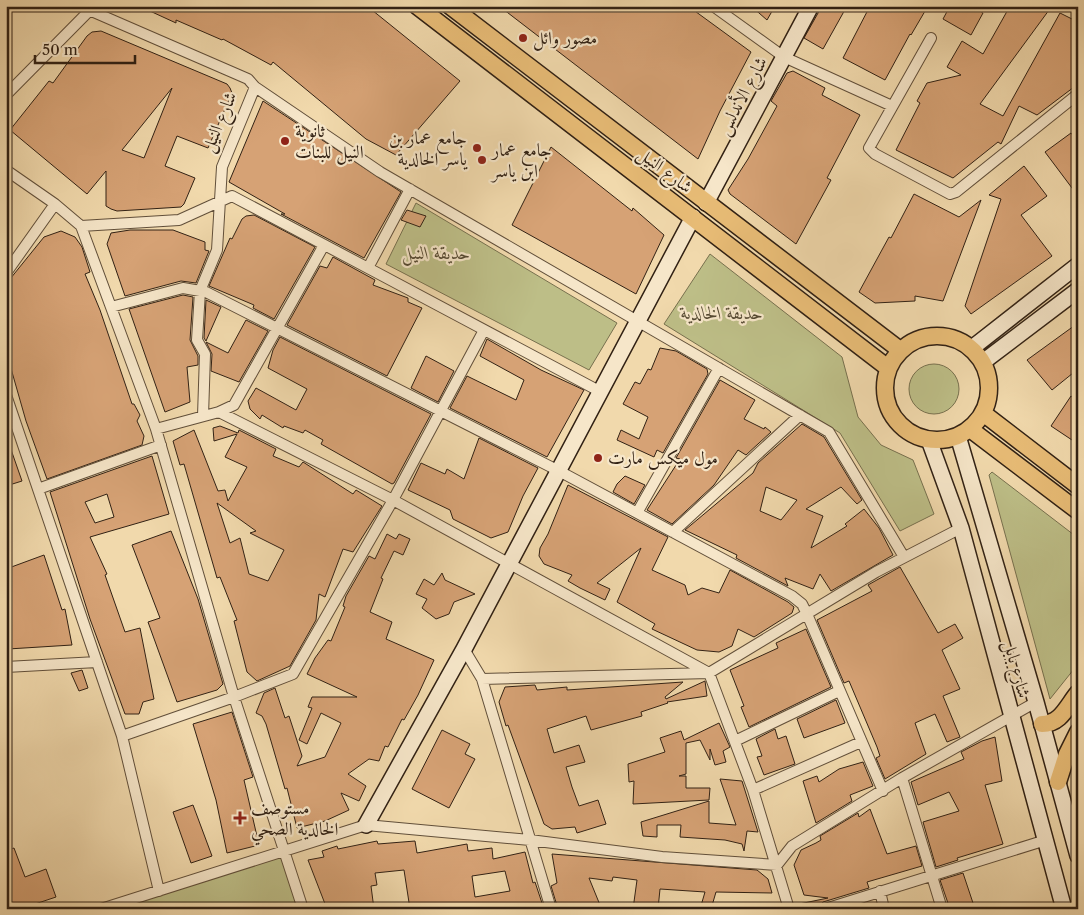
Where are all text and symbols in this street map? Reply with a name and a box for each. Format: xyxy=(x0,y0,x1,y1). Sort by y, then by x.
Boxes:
place label: مصور وائل xyxy=(533,27,597,51)
scale bar xyxy=(35,32,135,64)
marker: مصور وائل xyxy=(517,32,529,44)
text: 50 m xyxy=(42,40,78,59)
street label: شارع الأندلس xyxy=(710,52,775,141)
street label: شارع النيل xyxy=(196,88,245,157)
place label: ثانوية النيل للبنات xyxy=(295,120,364,165)
place label: جامع عمار بن ياسر الخالدية xyxy=(389,127,469,171)
marker: ثانوية النيل للبنات xyxy=(279,135,291,147)
place label: جامع عمار ابن ياسر xyxy=(490,139,552,183)
marker: جامع عمار بن ياسر الخالدية xyxy=(471,142,483,154)
street label: شارع النيل xyxy=(631,142,697,201)
marker: جامع عمار ابن ياسر xyxy=(476,154,488,166)
park label: حديقة النيل xyxy=(402,242,470,266)
park label: حديقة الخالدية xyxy=(679,302,763,324)
place label: مول ميكس مارت xyxy=(608,447,718,470)
marker: مول ميكس مارت xyxy=(592,452,604,464)
street label: شارع بابل xyxy=(995,638,1035,701)
place label: مستوصف الخالدية الصحي xyxy=(251,797,338,846)
marker: مستوصف الخالدية الصحي xyxy=(233,811,247,825)

